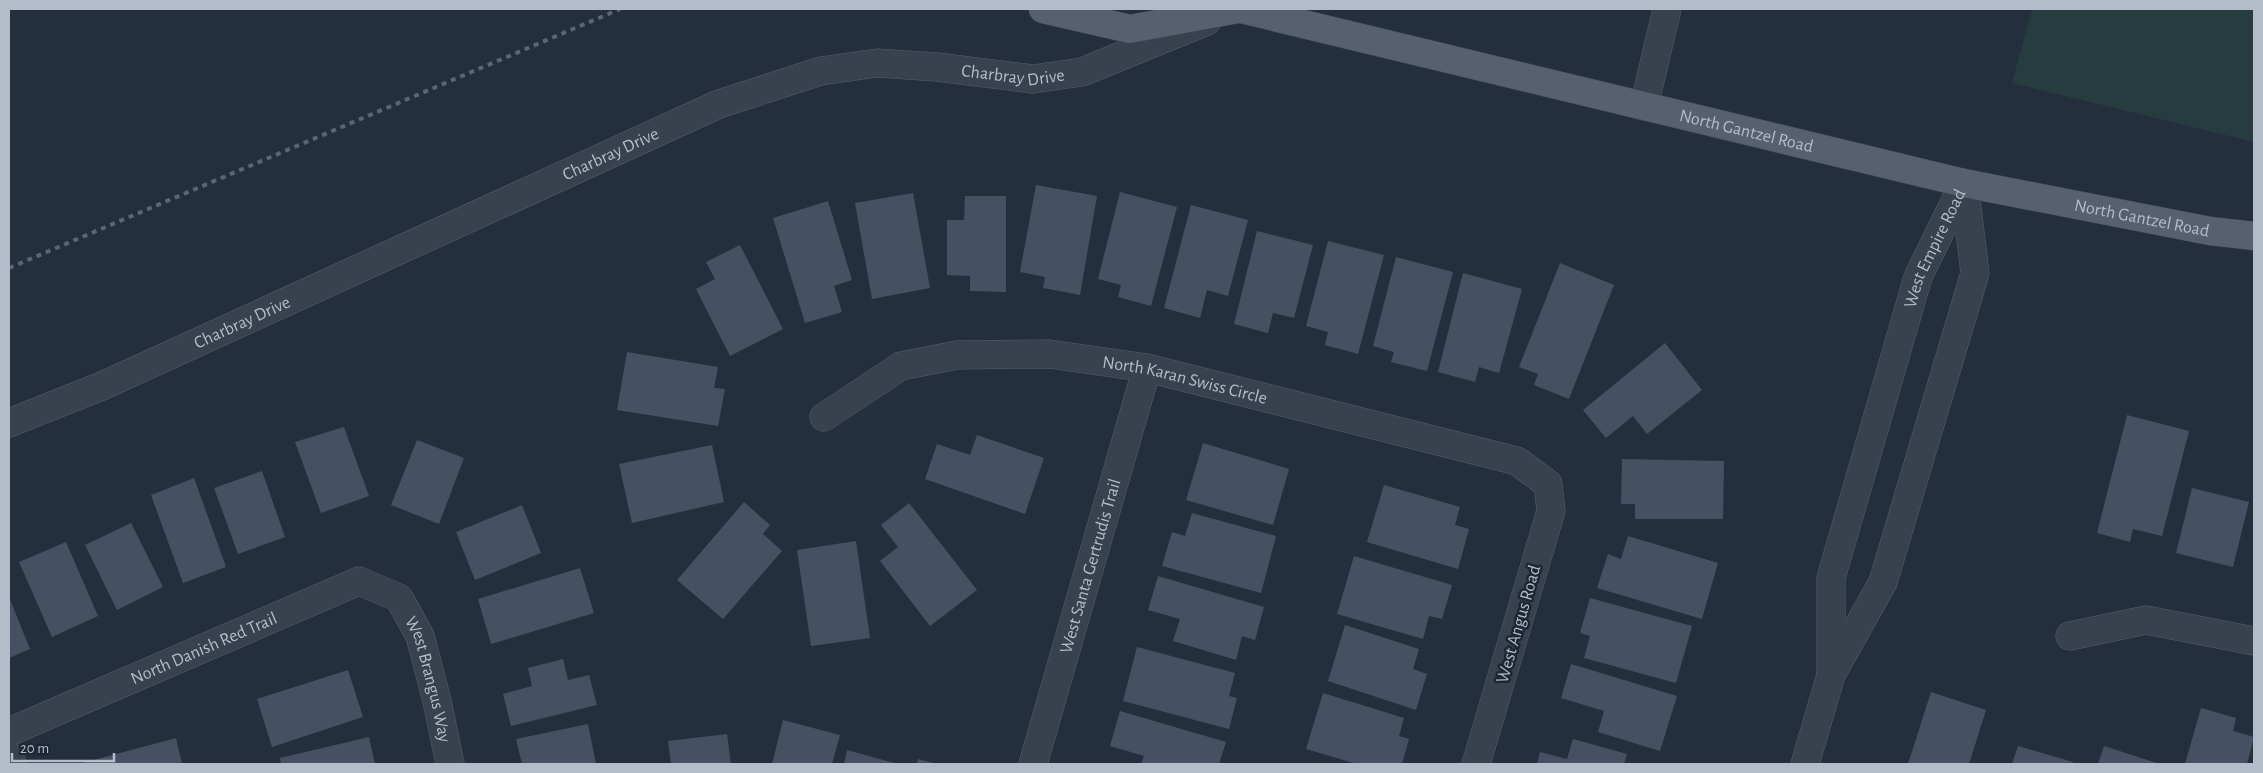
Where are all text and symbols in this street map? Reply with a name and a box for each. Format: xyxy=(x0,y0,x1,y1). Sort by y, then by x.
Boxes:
street label: Charbray Drive xyxy=(960,62,1066,90)
street label: North Gantzel Road xyxy=(1678,107,1815,156)
street label: Charbray Drive xyxy=(560,125,662,184)
street label: West Empire Road xyxy=(1902,186,1970,310)
street label: North Gantzel Road xyxy=(2073,197,2211,241)
street label: Charbray Drive xyxy=(191,293,293,353)
street label: North Karan Swiss Circle xyxy=(1101,354,1269,408)
street label: West Santa Gertrudis Trail xyxy=(1057,477,1125,656)
street label: West Angus Road xyxy=(1494,563,1544,685)
street label: North Danish Red Trail xyxy=(128,609,280,688)
street label: West Brangus Way xyxy=(401,614,453,744)
scale bar xyxy=(12,730,115,762)
text: 20 m xyxy=(20,741,49,756)

